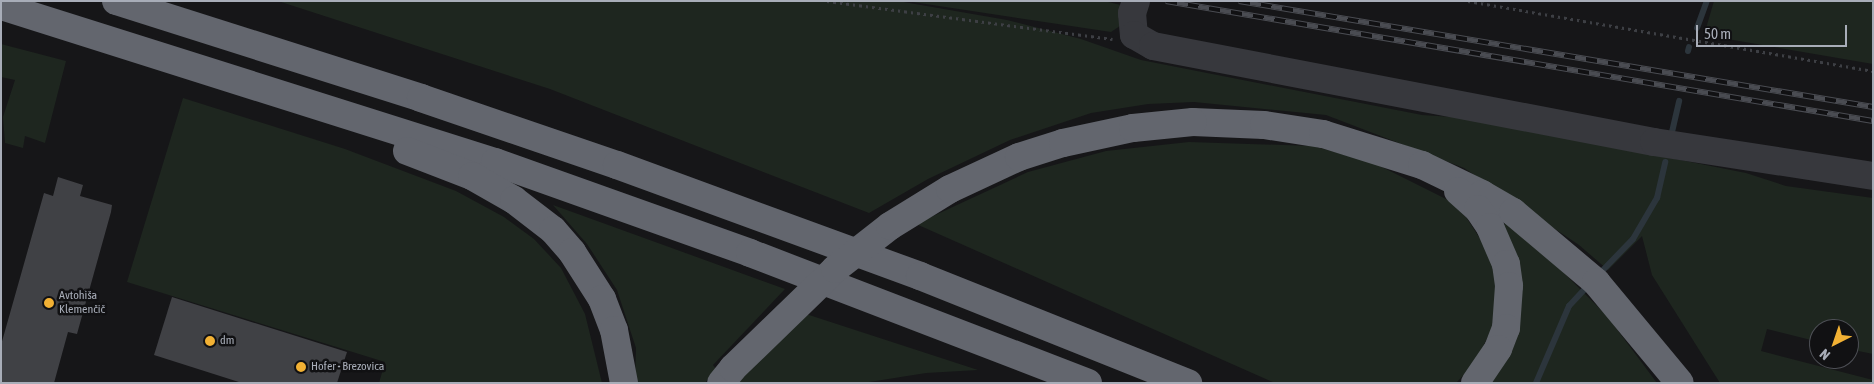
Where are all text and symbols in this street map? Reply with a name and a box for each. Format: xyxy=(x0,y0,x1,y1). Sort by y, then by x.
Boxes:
scale bar xyxy=(1699,15,1850,47)
text: 50 m xyxy=(1704,25,1731,42)
place label: Avtohiša Klemenčič xyxy=(59,289,105,317)
marker: Avtohiša Klemenčič xyxy=(43,297,55,309)
north arrow xyxy=(1809,319,1859,369)
place label: dm xyxy=(220,334,234,348)
marker: dm xyxy=(204,335,216,347)
text: N xyxy=(1816,346,1833,363)
place label: Hofer - Brezovica xyxy=(311,360,384,374)
marker: Hofer - Brezovica xyxy=(295,361,307,373)

